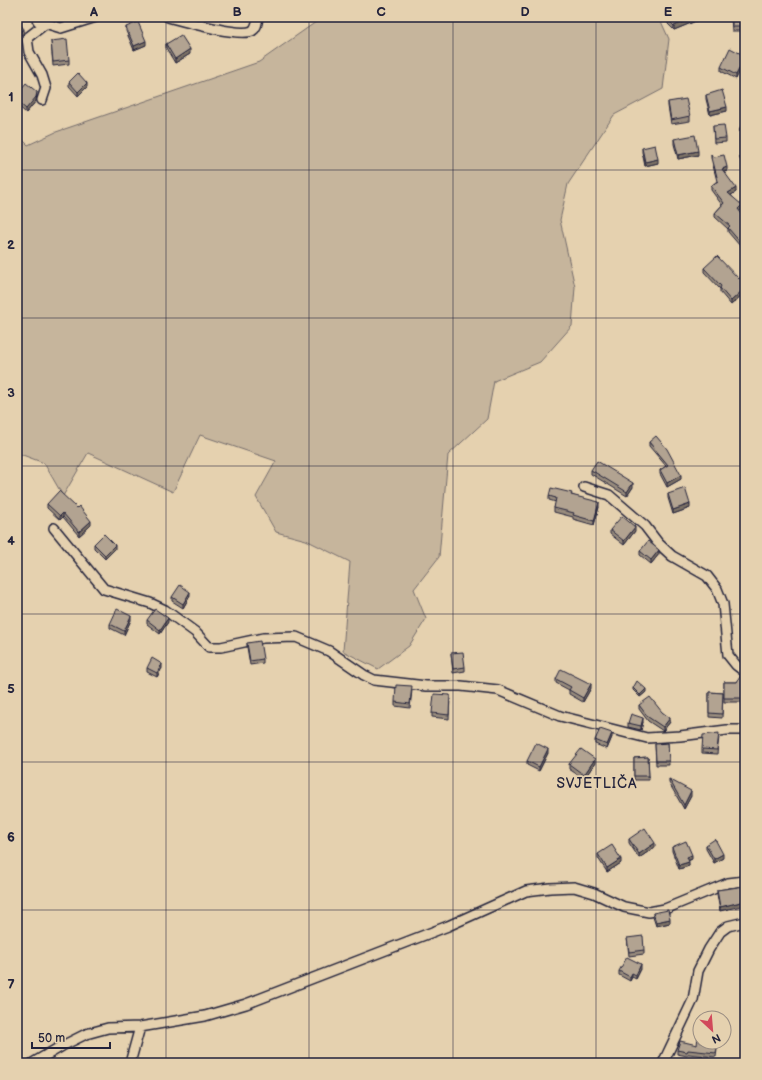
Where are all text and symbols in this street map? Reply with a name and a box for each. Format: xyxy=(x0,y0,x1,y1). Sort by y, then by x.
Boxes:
text: A xyxy=(89,4,98,20)
text: B xyxy=(232,4,242,20)
text: C xyxy=(376,4,386,20)
text: D xyxy=(520,4,530,20)
text: E xyxy=(664,4,673,20)
text: 1 xyxy=(8,89,14,105)
text: 2 xyxy=(7,237,15,253)
text: 3 xyxy=(7,385,15,401)
text: 4 xyxy=(7,533,15,549)
text: 5 xyxy=(7,681,15,697)
district label: SVJETLIČA xyxy=(556,774,638,792)
text: 6 xyxy=(7,829,15,845)
text: 7 xyxy=(7,977,15,993)
north arrow xyxy=(692,1010,732,1050)
scale bar xyxy=(32,1024,110,1050)
text: 50 m xyxy=(38,1031,65,1046)
text: N xyxy=(710,1031,723,1046)

